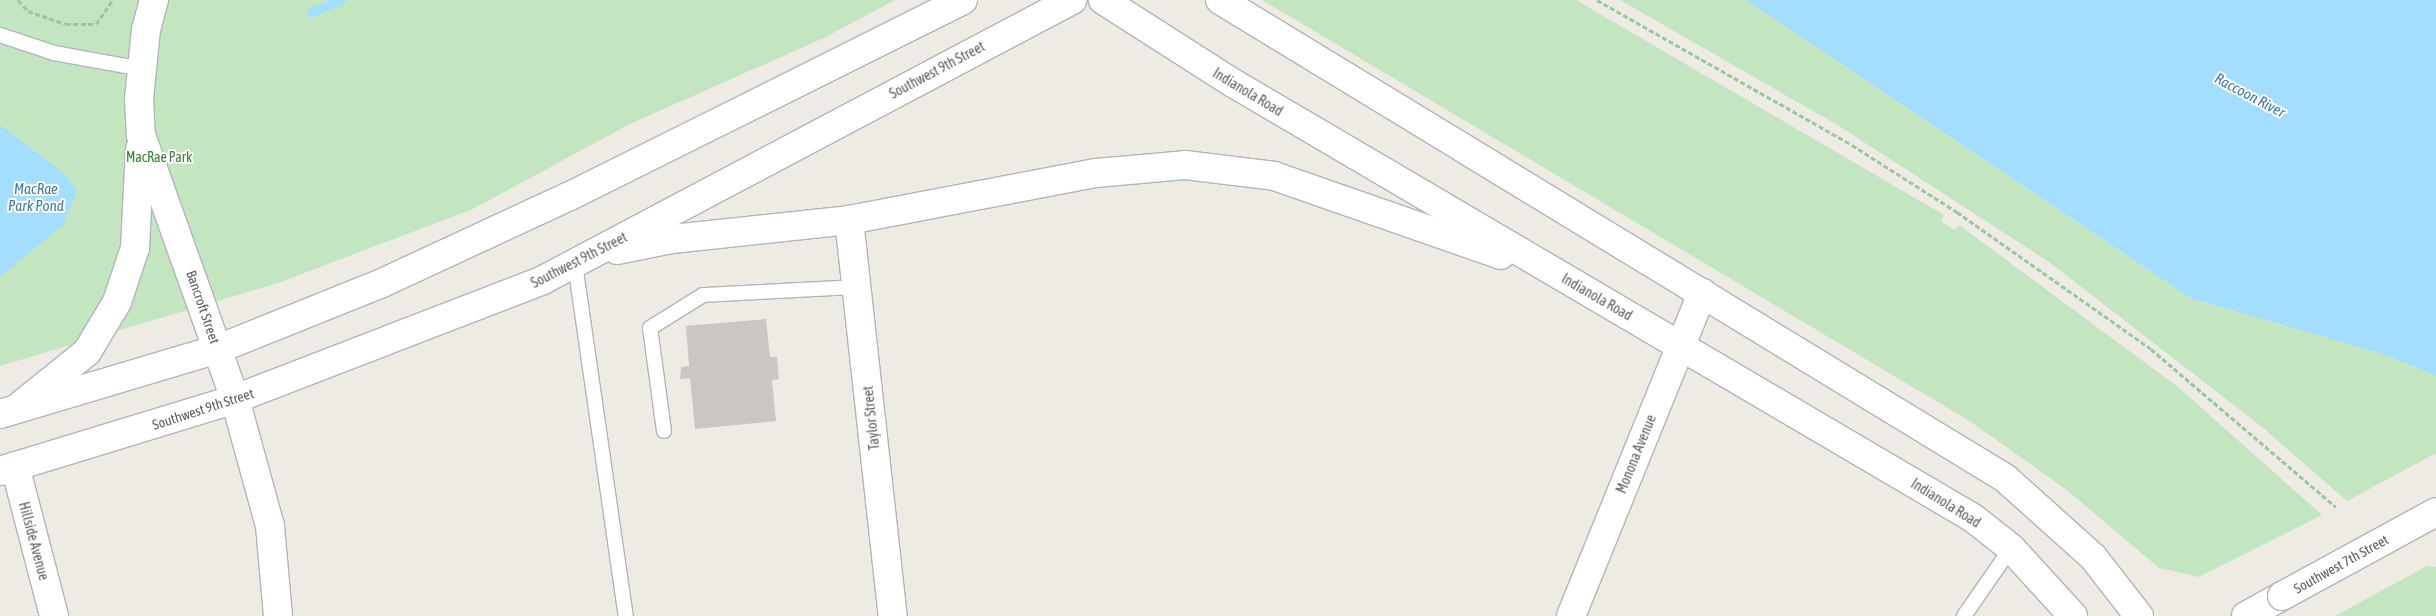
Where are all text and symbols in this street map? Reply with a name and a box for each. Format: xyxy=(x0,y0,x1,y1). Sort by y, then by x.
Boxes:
street label: Southwest 9th Street xyxy=(886,38,988,102)
street label: Indianola Road xyxy=(1210,64,1286,120)
water label: Raccoon River xyxy=(2212,69,2288,121)
park label: MacRae Park xyxy=(126,149,192,165)
water label: MacRae Park Pond xyxy=(8,179,64,214)
street label: Southwest 9th Street xyxy=(528,229,630,291)
street label: Bancroft Street xyxy=(183,268,223,346)
street label: Indianola Road xyxy=(1559,270,1635,324)
street label: Southwest 9th Street xyxy=(150,385,256,433)
street label: Taylor Street xyxy=(859,385,883,451)
street label: Monona Avenue xyxy=(1613,412,1659,496)
street label: Indianola Road xyxy=(1908,475,1984,531)
street label: Hillside Avenue xyxy=(15,500,53,582)
street label: Southwest 7th Street xyxy=(2291,531,2391,597)

